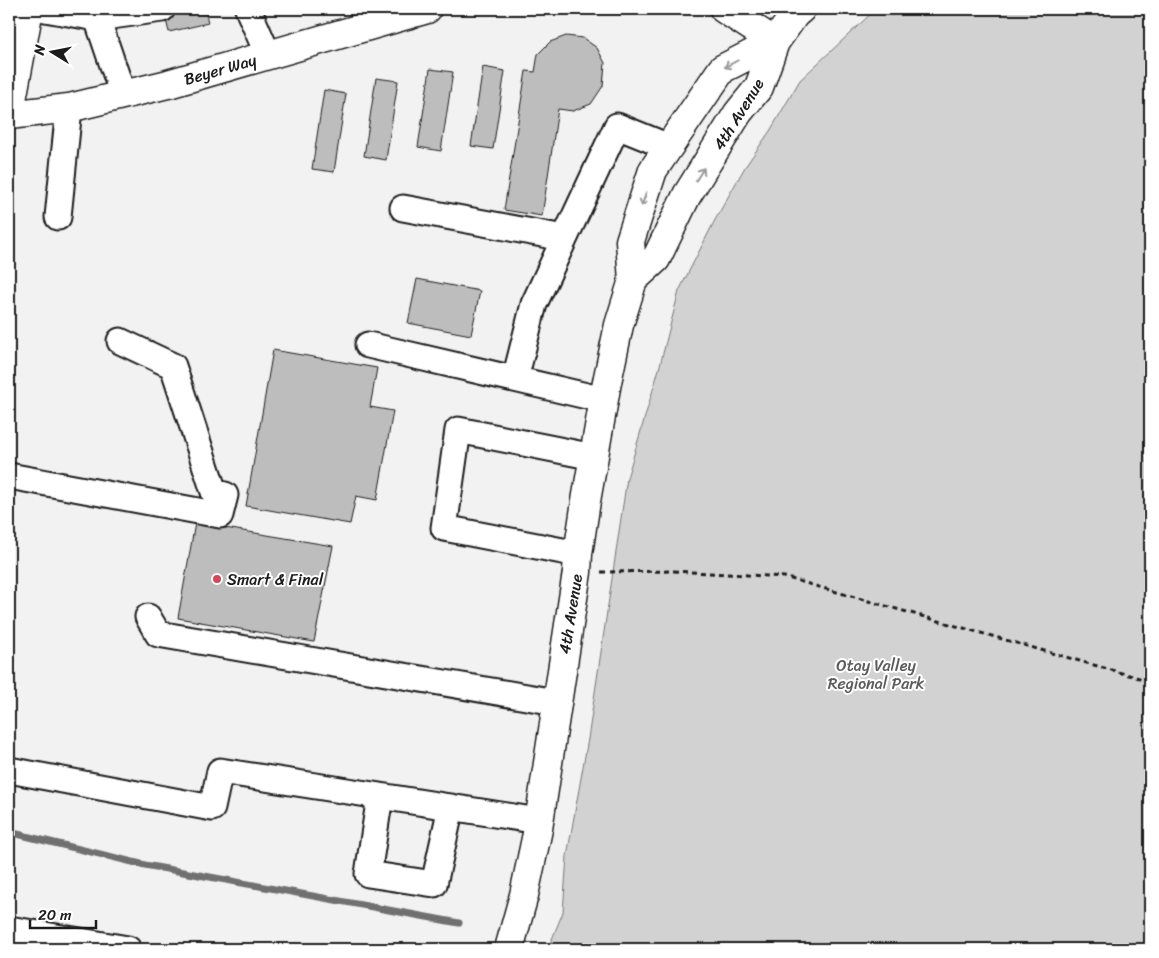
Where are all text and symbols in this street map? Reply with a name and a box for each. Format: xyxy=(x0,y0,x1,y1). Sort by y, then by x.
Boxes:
north arrow xyxy=(28,28,78,78)
text: N xyxy=(26,43,53,58)
street label: Beyer Way xyxy=(180,45,261,94)
one-way arrow xyxy=(724,59,739,69)
street label: 4th Avenue xyxy=(705,72,772,156)
one-way arrow xyxy=(695,168,705,182)
one-way arrow xyxy=(639,190,648,206)
place label: Smart & Final xyxy=(227,565,324,594)
street label: 4th Avenue xyxy=(550,572,591,656)
marker: Smart & Final xyxy=(211,573,223,585)
park label: Otay Valley Regional Park xyxy=(828,651,925,698)
scale bar xyxy=(30,898,96,930)
text: 20 m xyxy=(38,902,72,928)

